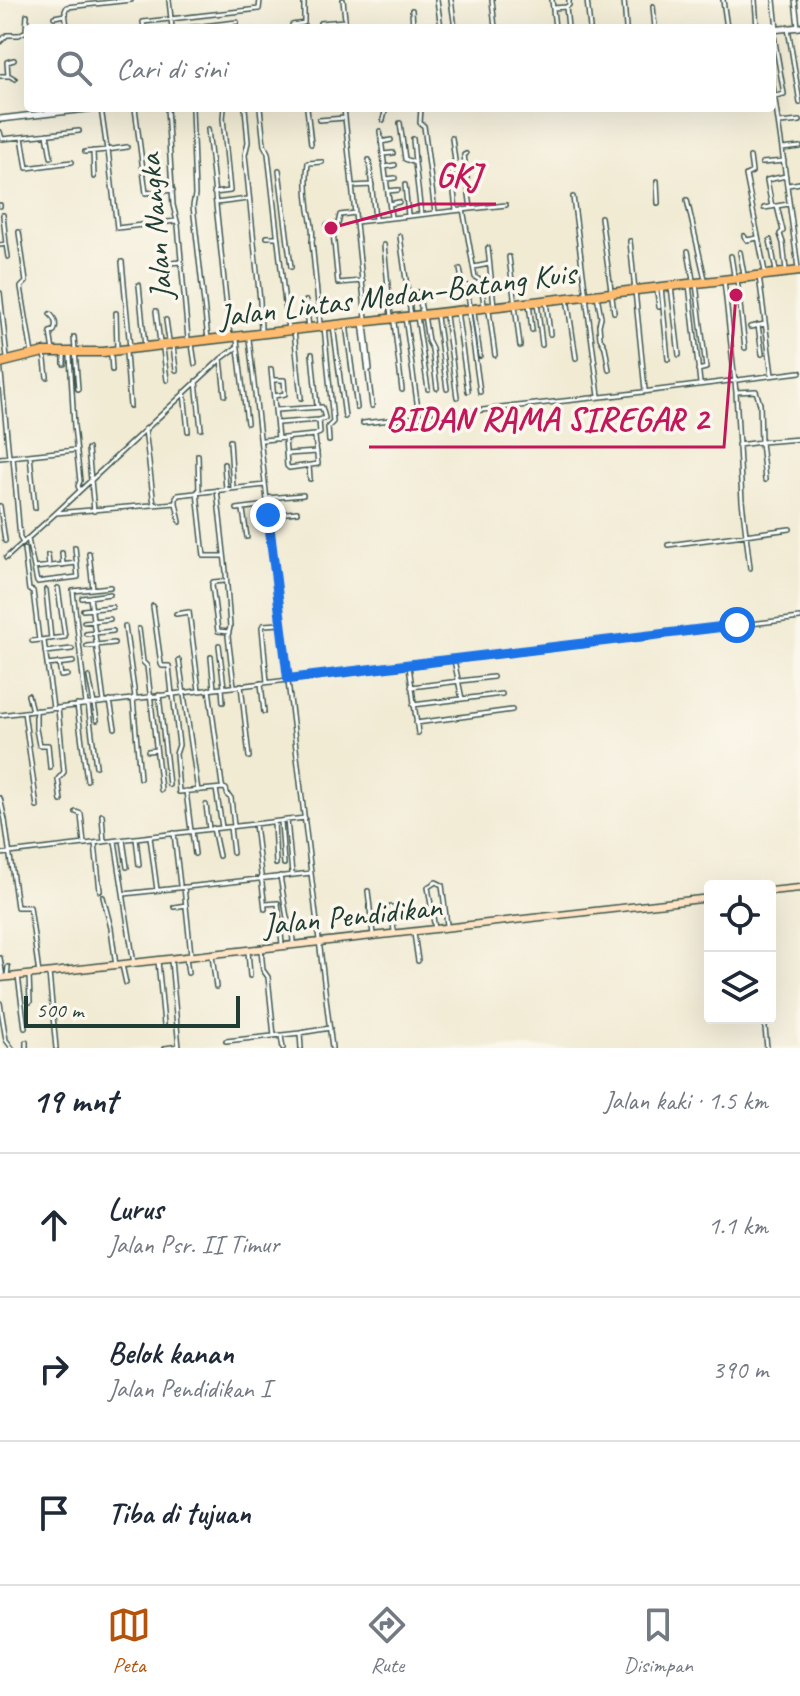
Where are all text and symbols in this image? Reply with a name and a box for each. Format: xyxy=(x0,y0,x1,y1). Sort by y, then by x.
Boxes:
search box xyxy=(24,24,776,112)
icon: search xyxy=(52,46,96,90)
text: Cari di sini xyxy=(116,49,227,87)
callout: GKJ xyxy=(420,146,496,204)
street label: Jalan Nangka xyxy=(129,150,182,304)
text: GKJ xyxy=(436,153,487,196)
street label: Jalan Lintas Medan–Batang Kuis xyxy=(214,252,581,337)
callout: BIDAN RAMA SIREGAR 2 xyxy=(369,389,724,447)
text: BIDAN RAMA SIREGAR 2 xyxy=(386,397,711,440)
route end xyxy=(250,497,286,533)
route start xyxy=(719,607,755,643)
map controls xyxy=(704,880,776,1024)
button: locate xyxy=(704,880,776,952)
street label: Jalan Pendidikan xyxy=(259,886,445,945)
button: layers xyxy=(704,952,776,1024)
scale bar xyxy=(24,992,240,1028)
text: 500 m xyxy=(36,996,83,1024)
text: 19 mnt xyxy=(32,1079,117,1122)
text: Jalan kaki · 1.5 km xyxy=(604,1084,768,1117)
text: Lurus xyxy=(108,1190,163,1228)
icon: ahead xyxy=(32,1203,76,1247)
text: 1.1 km xyxy=(708,1209,768,1242)
text: Jalan Psr. II Timur xyxy=(108,1228,279,1261)
text: Belok kanan xyxy=(108,1334,233,1372)
icon: right xyxy=(32,1347,76,1391)
text: 390 m xyxy=(712,1353,768,1386)
text: Jalan Pendidikan I xyxy=(108,1372,270,1405)
icon: arrive xyxy=(32,1491,76,1535)
text: Tiba di tujuan xyxy=(108,1494,251,1532)
tab: Peta xyxy=(107,1603,151,1679)
tab: Rute xyxy=(365,1603,409,1679)
tab: Disimpan xyxy=(623,1603,693,1679)

